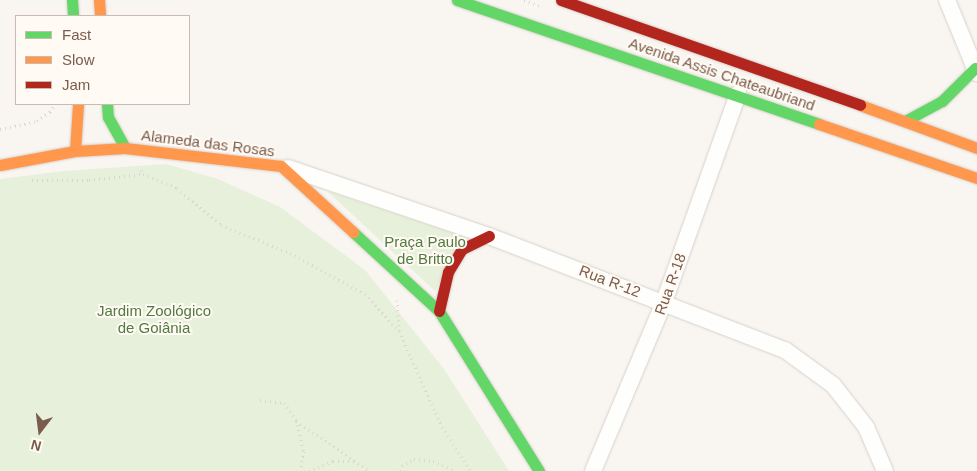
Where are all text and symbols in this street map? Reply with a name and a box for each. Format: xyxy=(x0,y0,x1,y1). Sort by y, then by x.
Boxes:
legend xyxy=(15,15,190,105)
text: Fast xyxy=(62,26,91,43)
street label: Avenida Assis Chateaubriand xyxy=(626,34,818,114)
text: Slow xyxy=(62,51,95,68)
text: Jam xyxy=(62,76,90,93)
street label: Alameda das Rosas xyxy=(140,126,276,160)
park label: Praça Paulo de Britto xyxy=(384,232,466,267)
street label: Rua R-18 xyxy=(651,251,689,317)
street label: Rua R-12 xyxy=(577,261,643,301)
park label: Jardim Zoológico de Goiânia xyxy=(97,301,211,336)
north arrow xyxy=(15,406,65,456)
text: N xyxy=(29,436,43,455)

